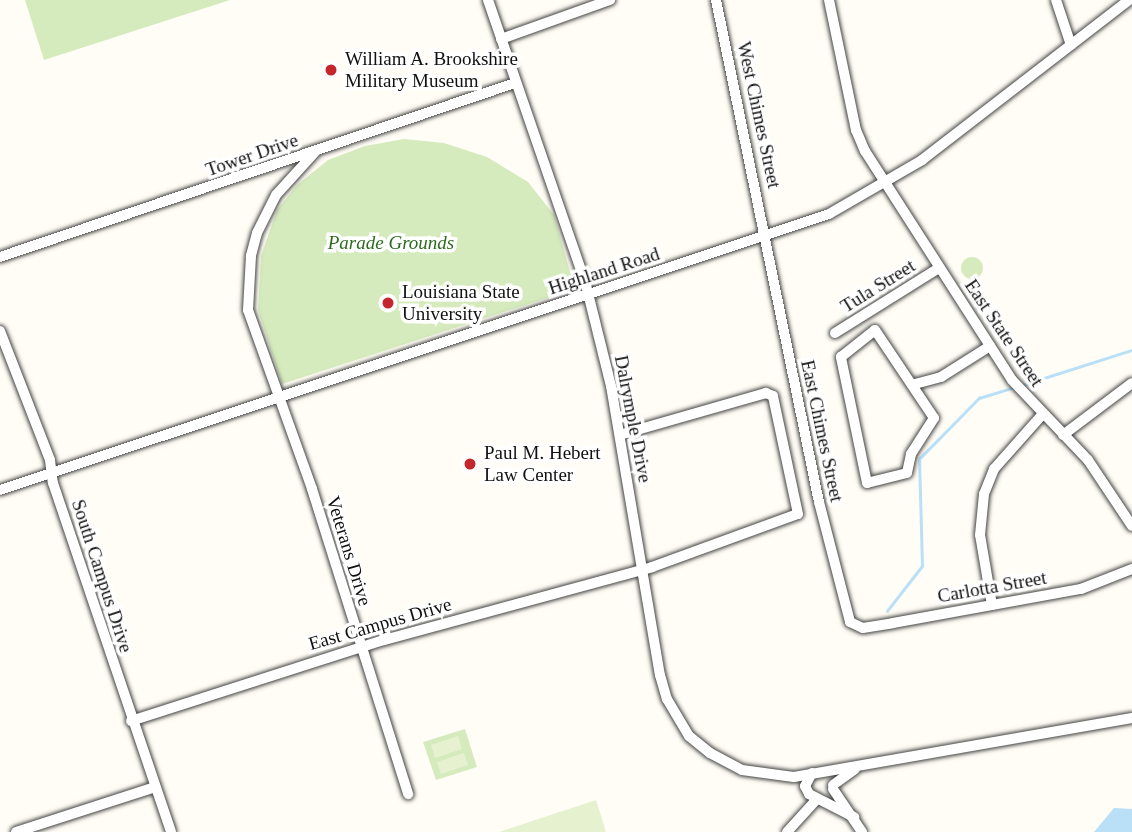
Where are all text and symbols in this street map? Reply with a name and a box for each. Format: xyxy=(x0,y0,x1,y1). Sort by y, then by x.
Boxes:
street label: West Chimes Street xyxy=(732,40,786,190)
place label: William A. Brookshire Military Museum xyxy=(345,48,519,92)
marker: William A. Brookshire Military Museum xyxy=(323,62,339,78)
street label: Tower Drive xyxy=(203,129,301,181)
park label: Parade Grounds xyxy=(328,232,454,254)
street label: Highland Road xyxy=(546,242,662,300)
street label: Tula Street xyxy=(837,254,919,318)
street label: East State Street xyxy=(960,275,1048,391)
place label: Louisiana State University xyxy=(402,281,520,325)
marker: Louisiana State University xyxy=(380,295,396,311)
street label: Dalrymple Drive xyxy=(609,353,657,485)
street label: East Chimes Street xyxy=(796,358,848,504)
place label: Paul M. Hebert Law Center xyxy=(484,442,601,486)
marker: Paul M. Hebert Law Center xyxy=(462,456,478,472)
street label: Veterans Drive xyxy=(322,493,376,609)
street label: South Campus Drive xyxy=(67,497,137,655)
street label: Carlotta Street xyxy=(936,566,1048,608)
street label: East Campus Drive xyxy=(306,593,454,655)

